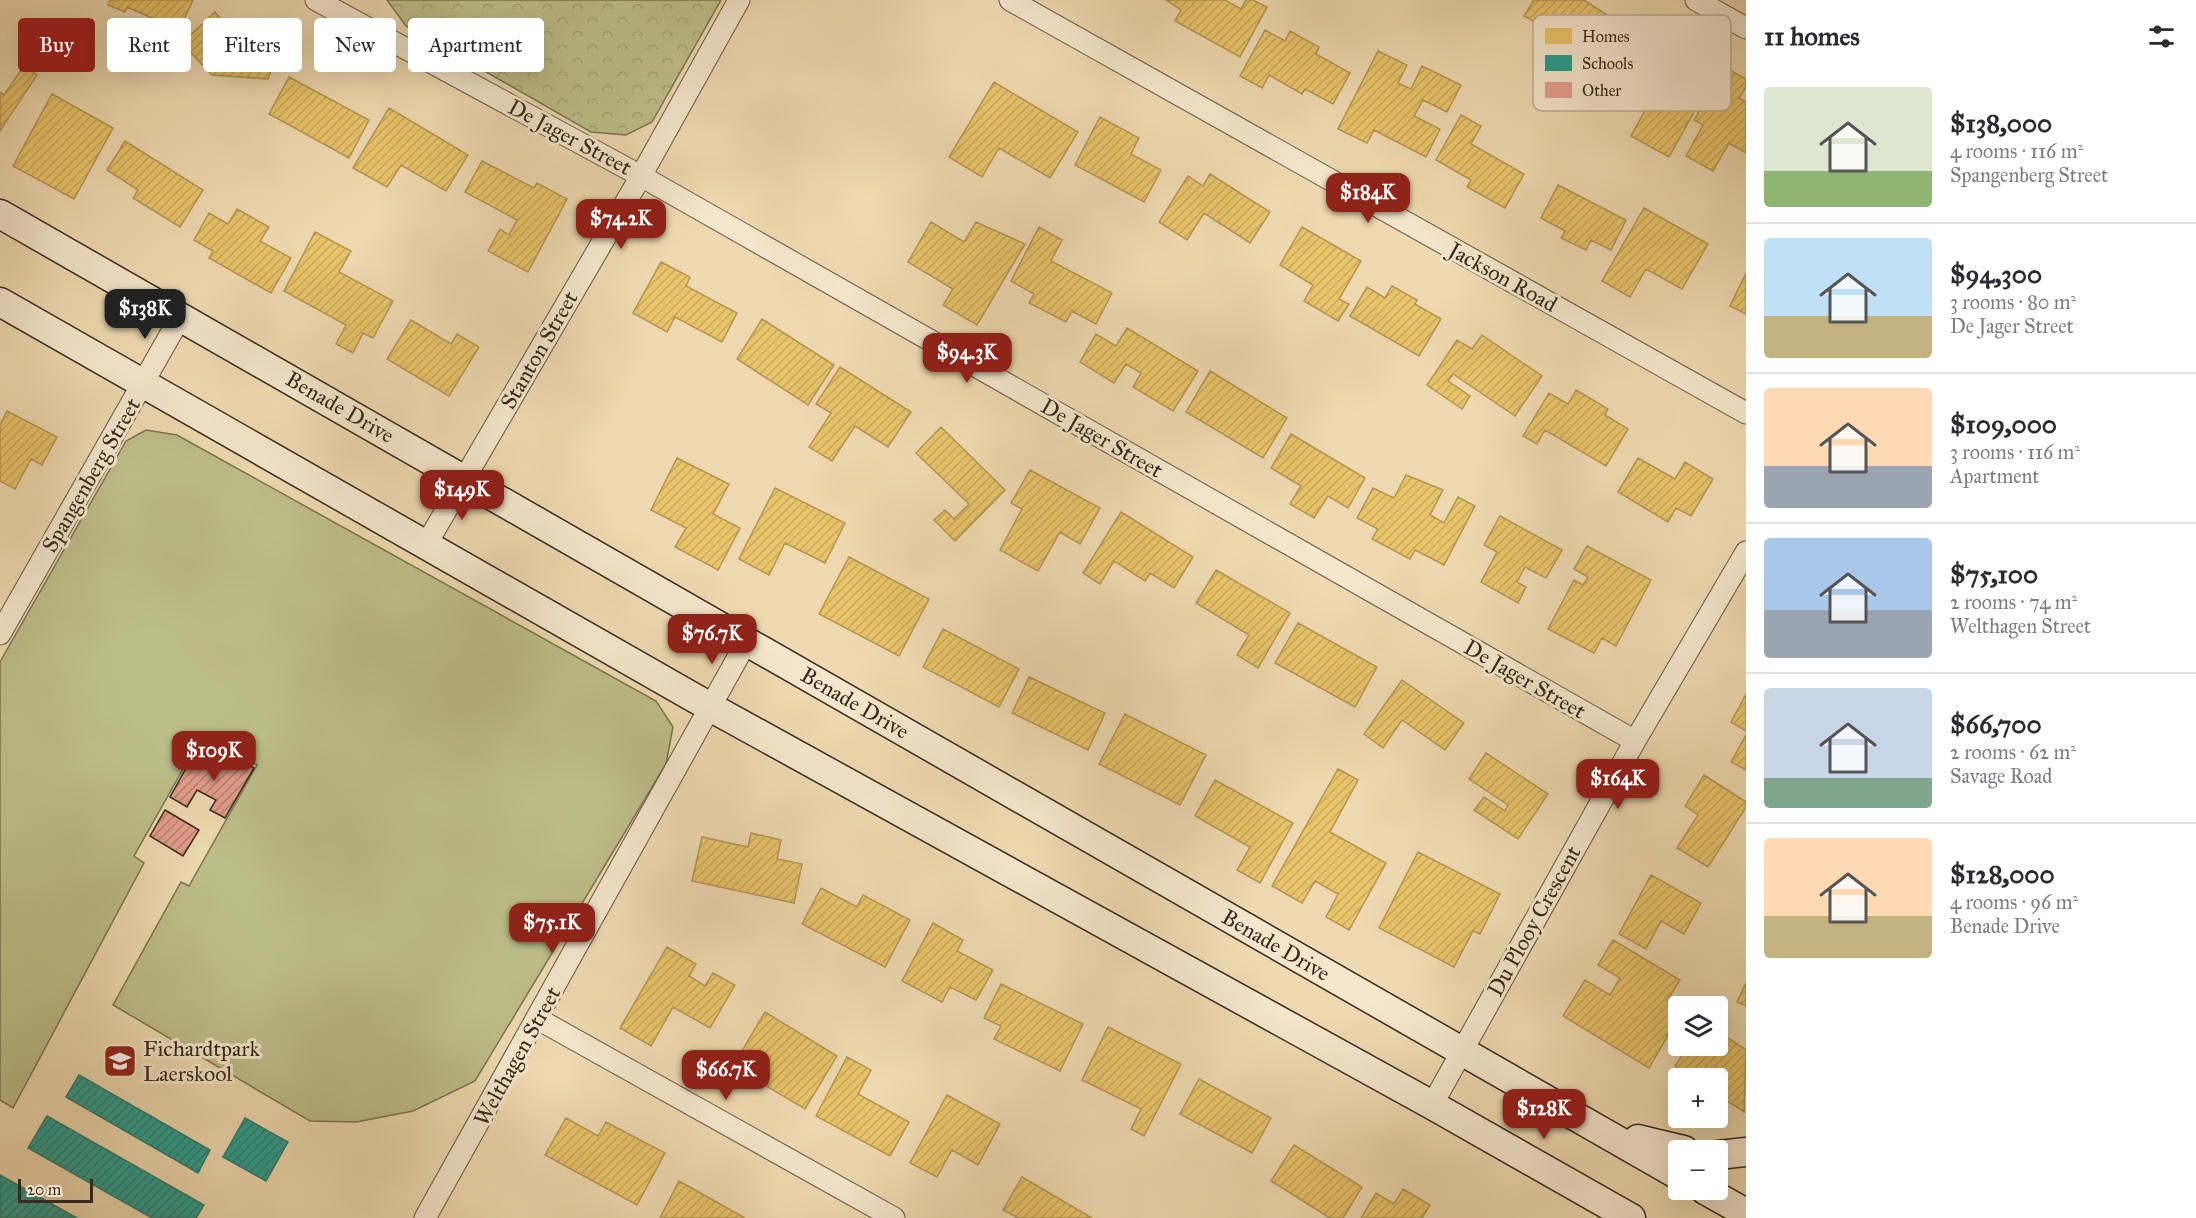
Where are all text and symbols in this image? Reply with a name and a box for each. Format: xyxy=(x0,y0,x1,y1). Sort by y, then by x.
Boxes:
legend xyxy=(1533,15,1731,111)
chip: Buy xyxy=(18,18,95,72)
chip: Rent xyxy=(107,18,191,72)
chip: Filters xyxy=(203,18,302,72)
chip: New xyxy=(314,18,396,72)
chip: Apartment xyxy=(408,18,544,72)
text: 11 homes xyxy=(1764,20,1860,52)
icon: filters xyxy=(2145,20,2178,53)
text: Homes xyxy=(1582,27,1630,46)
text: Schools xyxy=(1582,54,1633,73)
text: Other xyxy=(1582,81,1621,100)
street label: De Jager Street xyxy=(504,93,637,181)
text: $138,000 xyxy=(1950,107,2052,139)
icon: home xyxy=(1812,111,1884,183)
text: 4 rooms · 116 m² xyxy=(1950,139,2083,163)
text: Spangenberg Street xyxy=(1950,163,2108,187)
pin: $184K xyxy=(1326,173,1410,224)
text: $184K xyxy=(1340,180,1396,204)
pin: $74.2K xyxy=(572,199,670,250)
text: $74.2K xyxy=(590,206,652,230)
street label: Jackson Road xyxy=(1442,235,1562,318)
text: $94,300 xyxy=(1950,258,2042,290)
icon: home xyxy=(1812,262,1884,334)
street label: Stanton Street xyxy=(494,286,584,414)
pin: $138K xyxy=(103,289,187,340)
text: 3 rooms · 80 m² xyxy=(1950,290,2076,314)
text: $138K xyxy=(119,296,171,320)
text: De Jager Street xyxy=(1950,314,2074,338)
pin: $94.3K xyxy=(918,333,1016,384)
text: $94.3K xyxy=(937,340,997,364)
street label: Benade Drive xyxy=(281,365,399,449)
street label: De Jager Street xyxy=(1036,392,1168,484)
street label: Spangenberg Street xyxy=(36,393,146,557)
text: $109,000 xyxy=(1950,408,2057,440)
icon: home xyxy=(1812,412,1884,484)
text: 3 rooms · 116 m² xyxy=(1950,440,2080,464)
text: Apartment xyxy=(1950,464,2039,488)
pin: $149K xyxy=(420,470,504,521)
text: $149K xyxy=(434,477,490,501)
text: $75,100 xyxy=(1950,558,2038,590)
icon: home xyxy=(1812,562,1884,634)
text: 2 rooms · 74 m² xyxy=(1950,590,2077,614)
pin: $76.7K xyxy=(663,614,761,665)
text: Welthagen Street xyxy=(1950,614,2091,638)
text: $76.7K xyxy=(682,621,742,645)
street label: De Jager Street xyxy=(1459,633,1591,725)
street label: Benade Drive xyxy=(796,661,914,745)
text: $66,700 xyxy=(1950,708,2042,740)
icon: home xyxy=(1812,712,1884,784)
pin: $109K xyxy=(172,731,256,782)
text: $109K xyxy=(186,738,242,762)
text: 2 rooms · 62 m² xyxy=(1950,740,2076,764)
pin: $164K xyxy=(1576,759,1660,810)
text: Savage Road xyxy=(1950,764,2052,788)
text: $164K xyxy=(1590,766,1646,790)
street label: Du Plooy Crescent xyxy=(1481,841,1587,1001)
text: $128,000 xyxy=(1950,858,2055,890)
icon: home xyxy=(1812,862,1884,934)
text: 4 rooms · 96 m² xyxy=(1950,890,2078,914)
pin: $75.1K xyxy=(503,903,601,954)
street label: Benade Drive xyxy=(1217,903,1335,987)
text: $75.1K xyxy=(523,910,581,934)
text: Benade Drive xyxy=(1950,914,2060,938)
street label: Welthagen Street xyxy=(468,981,566,1130)
map controls xyxy=(1668,996,1728,1200)
button: layers xyxy=(1668,996,1728,1056)
place label: Fichardtpark Laerskool xyxy=(143,1035,260,1087)
school or university icon: Fichardtpark Laerskool xyxy=(102,1043,138,1079)
pin: $66.7K xyxy=(677,1050,775,1101)
text: $66.7K xyxy=(696,1057,756,1081)
button: + xyxy=(1668,1068,1728,1128)
pin: $128K xyxy=(1502,1089,1586,1140)
text: $128K xyxy=(1517,1096,1571,1120)
button: − xyxy=(1668,1140,1728,1200)
scale bar xyxy=(18,1176,93,1204)
text: 20 m xyxy=(27,1180,61,1199)

